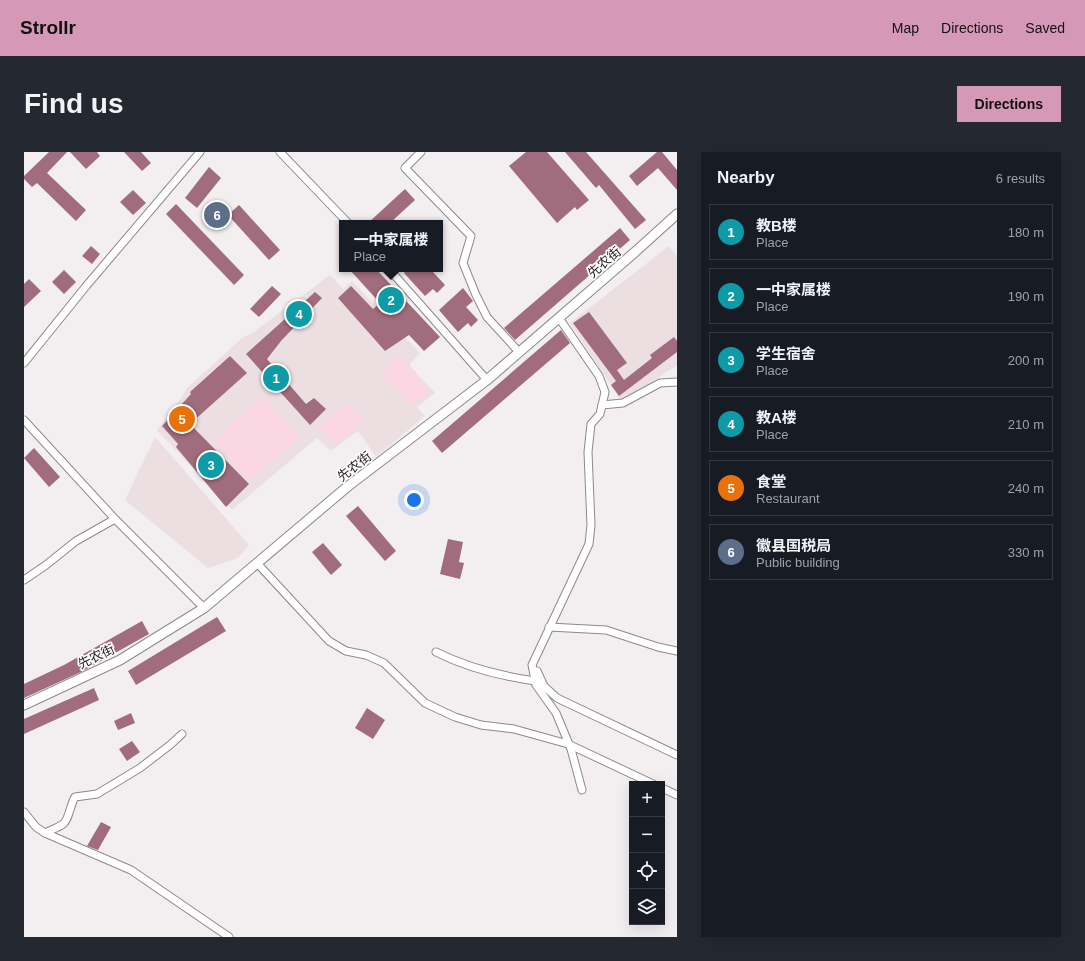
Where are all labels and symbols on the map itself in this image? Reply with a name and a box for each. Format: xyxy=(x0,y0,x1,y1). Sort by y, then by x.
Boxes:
pin: 6 xyxy=(204,200,230,230)
street label: 先农街 xyxy=(585,244,624,281)
pin: 2 xyxy=(378,285,404,315)
pin: 4 xyxy=(286,299,312,329)
pin: 1 xyxy=(263,363,289,393)
pin: 5 xyxy=(169,404,195,434)
street label: 先农街 xyxy=(334,448,374,484)
pin: 3 xyxy=(198,450,224,480)
your location xyxy=(404,490,424,510)
street label: 先农街 xyxy=(75,641,117,672)

